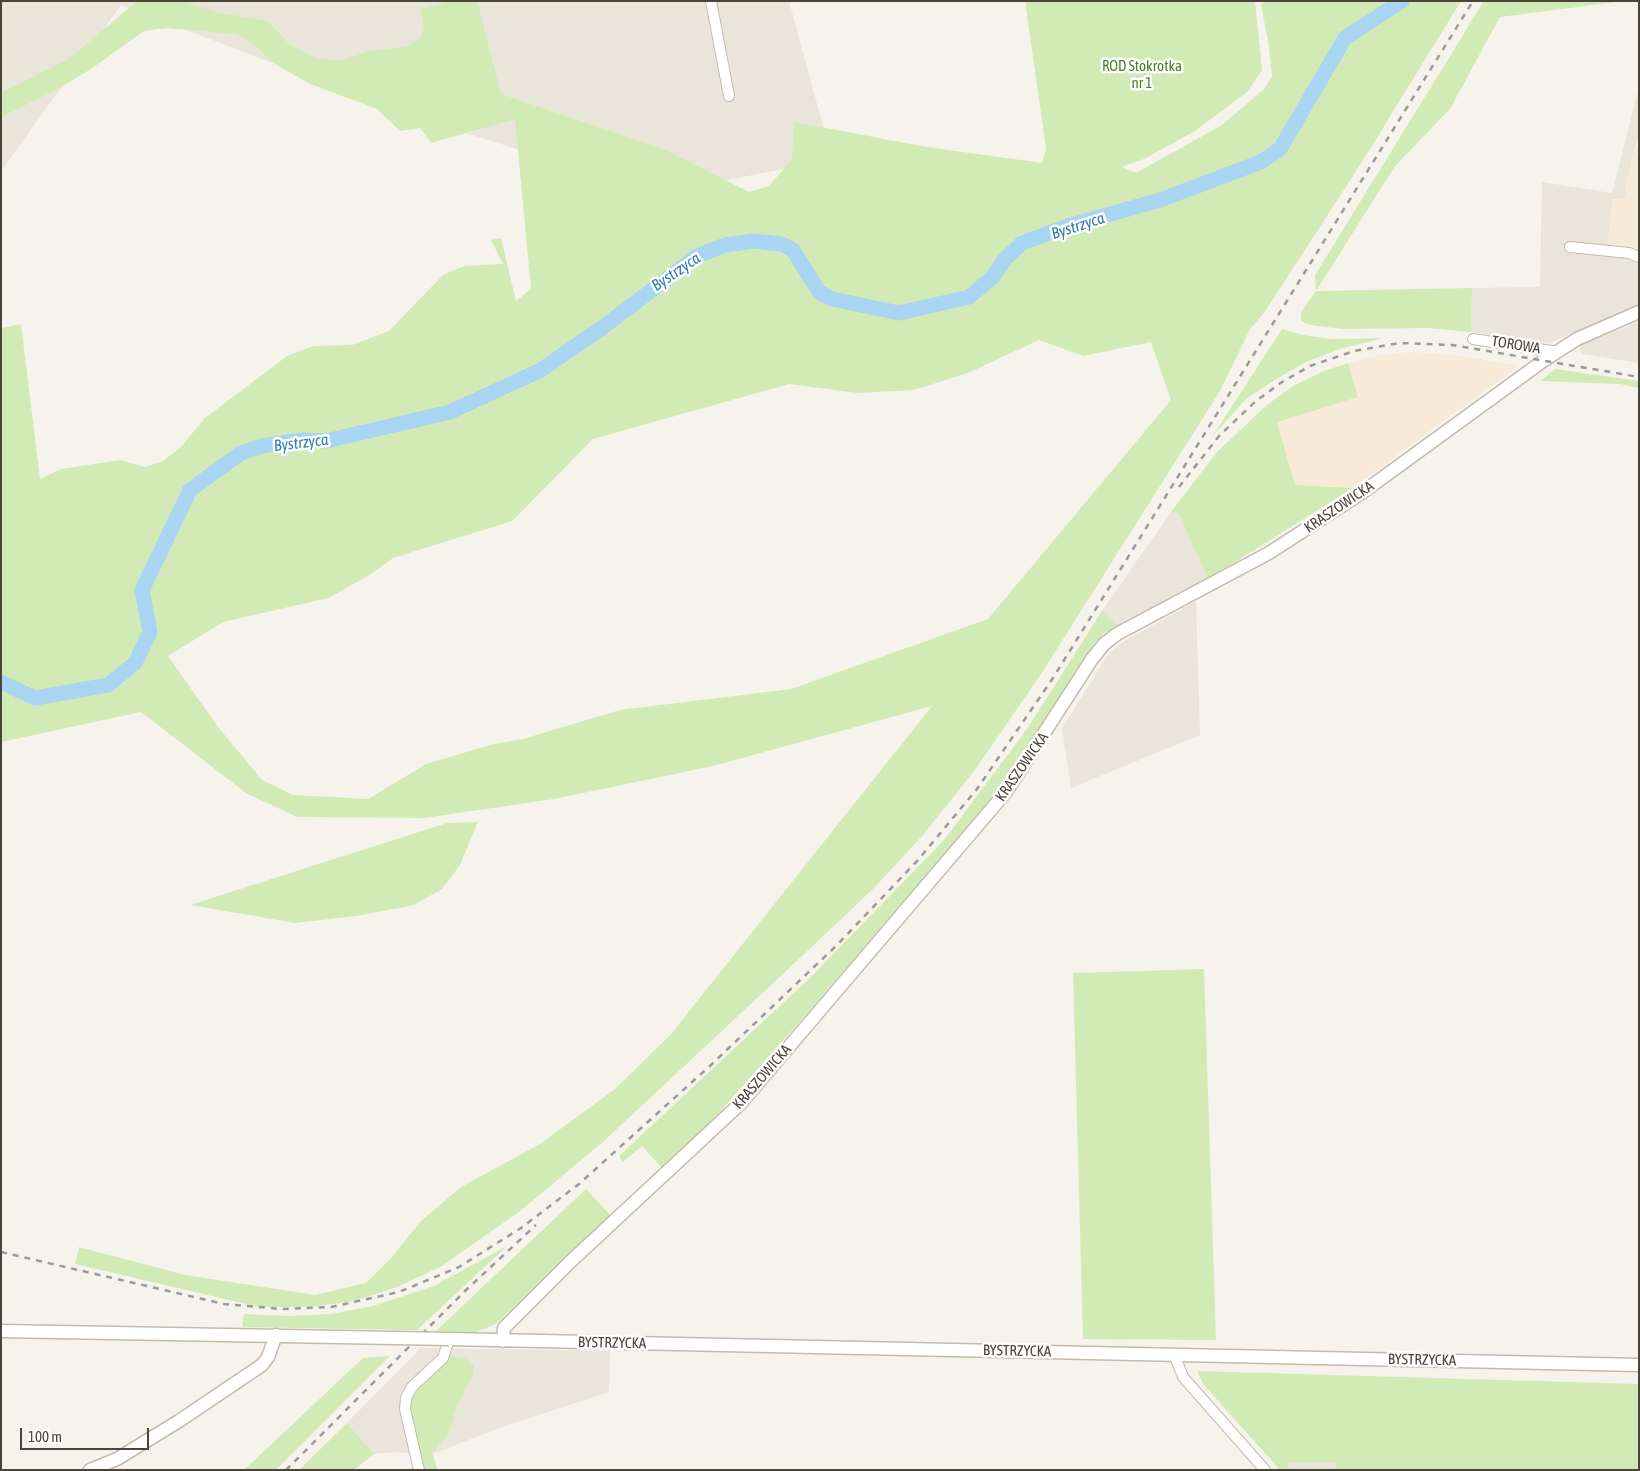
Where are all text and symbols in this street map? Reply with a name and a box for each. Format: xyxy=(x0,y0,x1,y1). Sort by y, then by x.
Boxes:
park label: ROD Stokrotka nr 1 xyxy=(1102,57,1182,92)
water label: Bystrzyca xyxy=(1049,208,1107,244)
water label: Bystrzyca xyxy=(648,249,704,295)
street label: TOROWA xyxy=(1490,332,1542,358)
water label: Bystrzyca xyxy=(273,430,329,456)
street label: KRASZOWICKA xyxy=(1301,477,1377,537)
street label: KRASZOWICKA xyxy=(992,729,1052,805)
street label: KRASZOWICKA xyxy=(729,1041,795,1113)
street label: BYSTRZYCKA xyxy=(578,1333,646,1353)
street label: BYSTRZYCKA xyxy=(983,1341,1051,1361)
street label: BYSTRZYCKA xyxy=(1388,1350,1456,1370)
scale bar xyxy=(22,1418,151,1450)
text: 100 m xyxy=(28,1428,62,1445)

